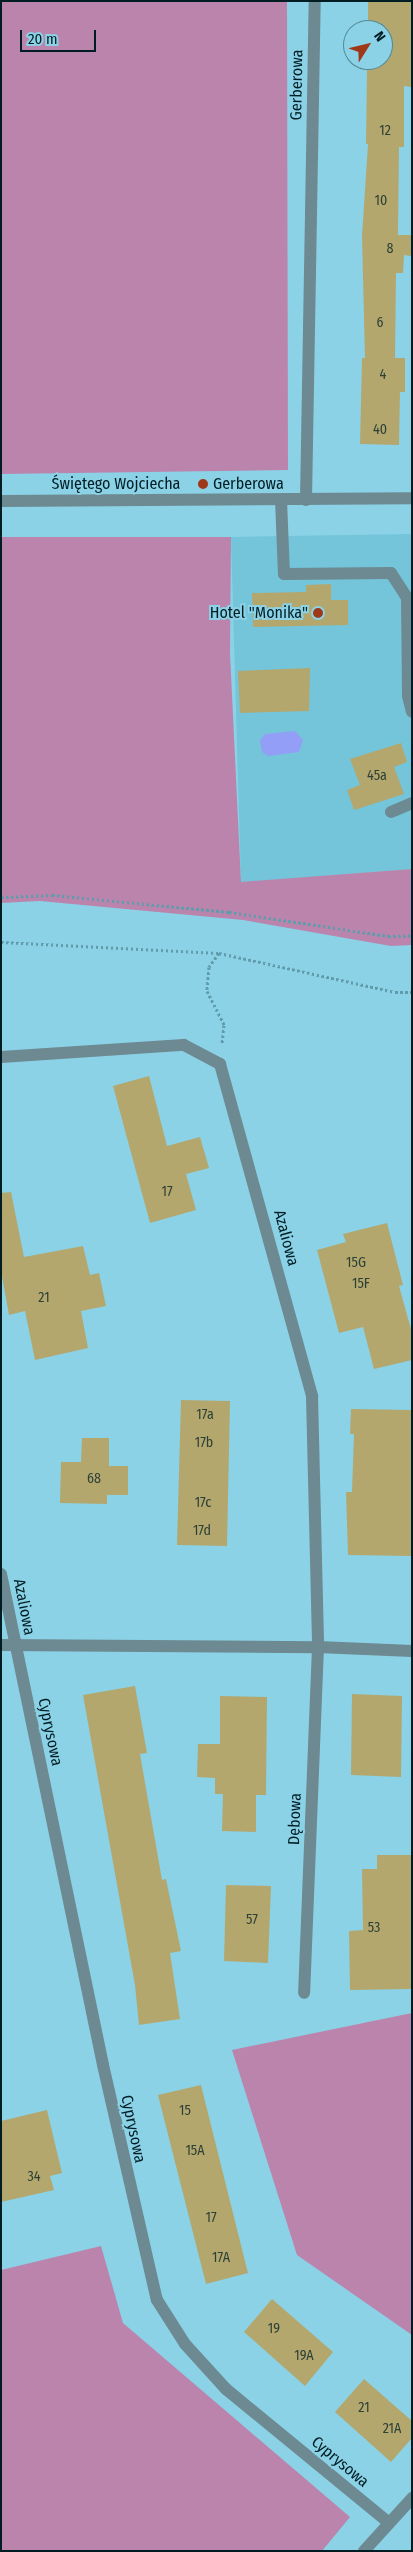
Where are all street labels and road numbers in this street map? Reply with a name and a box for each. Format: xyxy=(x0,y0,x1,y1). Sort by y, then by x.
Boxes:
street label: Gerberowa xyxy=(287,49,307,121)
street label: Świętego Wojciecha xyxy=(52,474,180,494)
street label: Azaliowa xyxy=(269,1208,303,1268)
street label: Azaliowa xyxy=(9,1577,39,1637)
street label: Cyprysowa xyxy=(33,1696,67,1768)
street label: Dębowa xyxy=(284,1793,306,1845)
street label: Cyprysowa xyxy=(116,2093,150,2165)
street label: Cyprysowa xyxy=(307,2432,373,2492)

